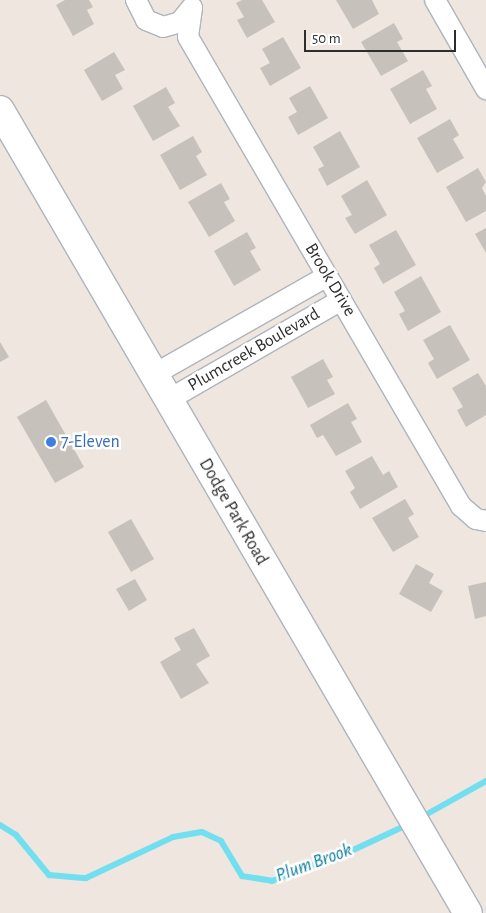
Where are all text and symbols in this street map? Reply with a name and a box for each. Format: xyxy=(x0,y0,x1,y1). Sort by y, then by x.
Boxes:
scale bar xyxy=(306,20,458,52)
text: 50 m xyxy=(312,31,341,46)
street label: Brook Drive xyxy=(300,239,360,321)
street label: Plumcreek Boulevard xyxy=(184,304,324,396)
place label: 7-Eleven xyxy=(61,431,120,453)
marker: 7-Eleven xyxy=(45,436,57,448)
street label: Dodge Park Road xyxy=(194,455,272,569)
water label: Plum Brook xyxy=(273,839,355,887)

